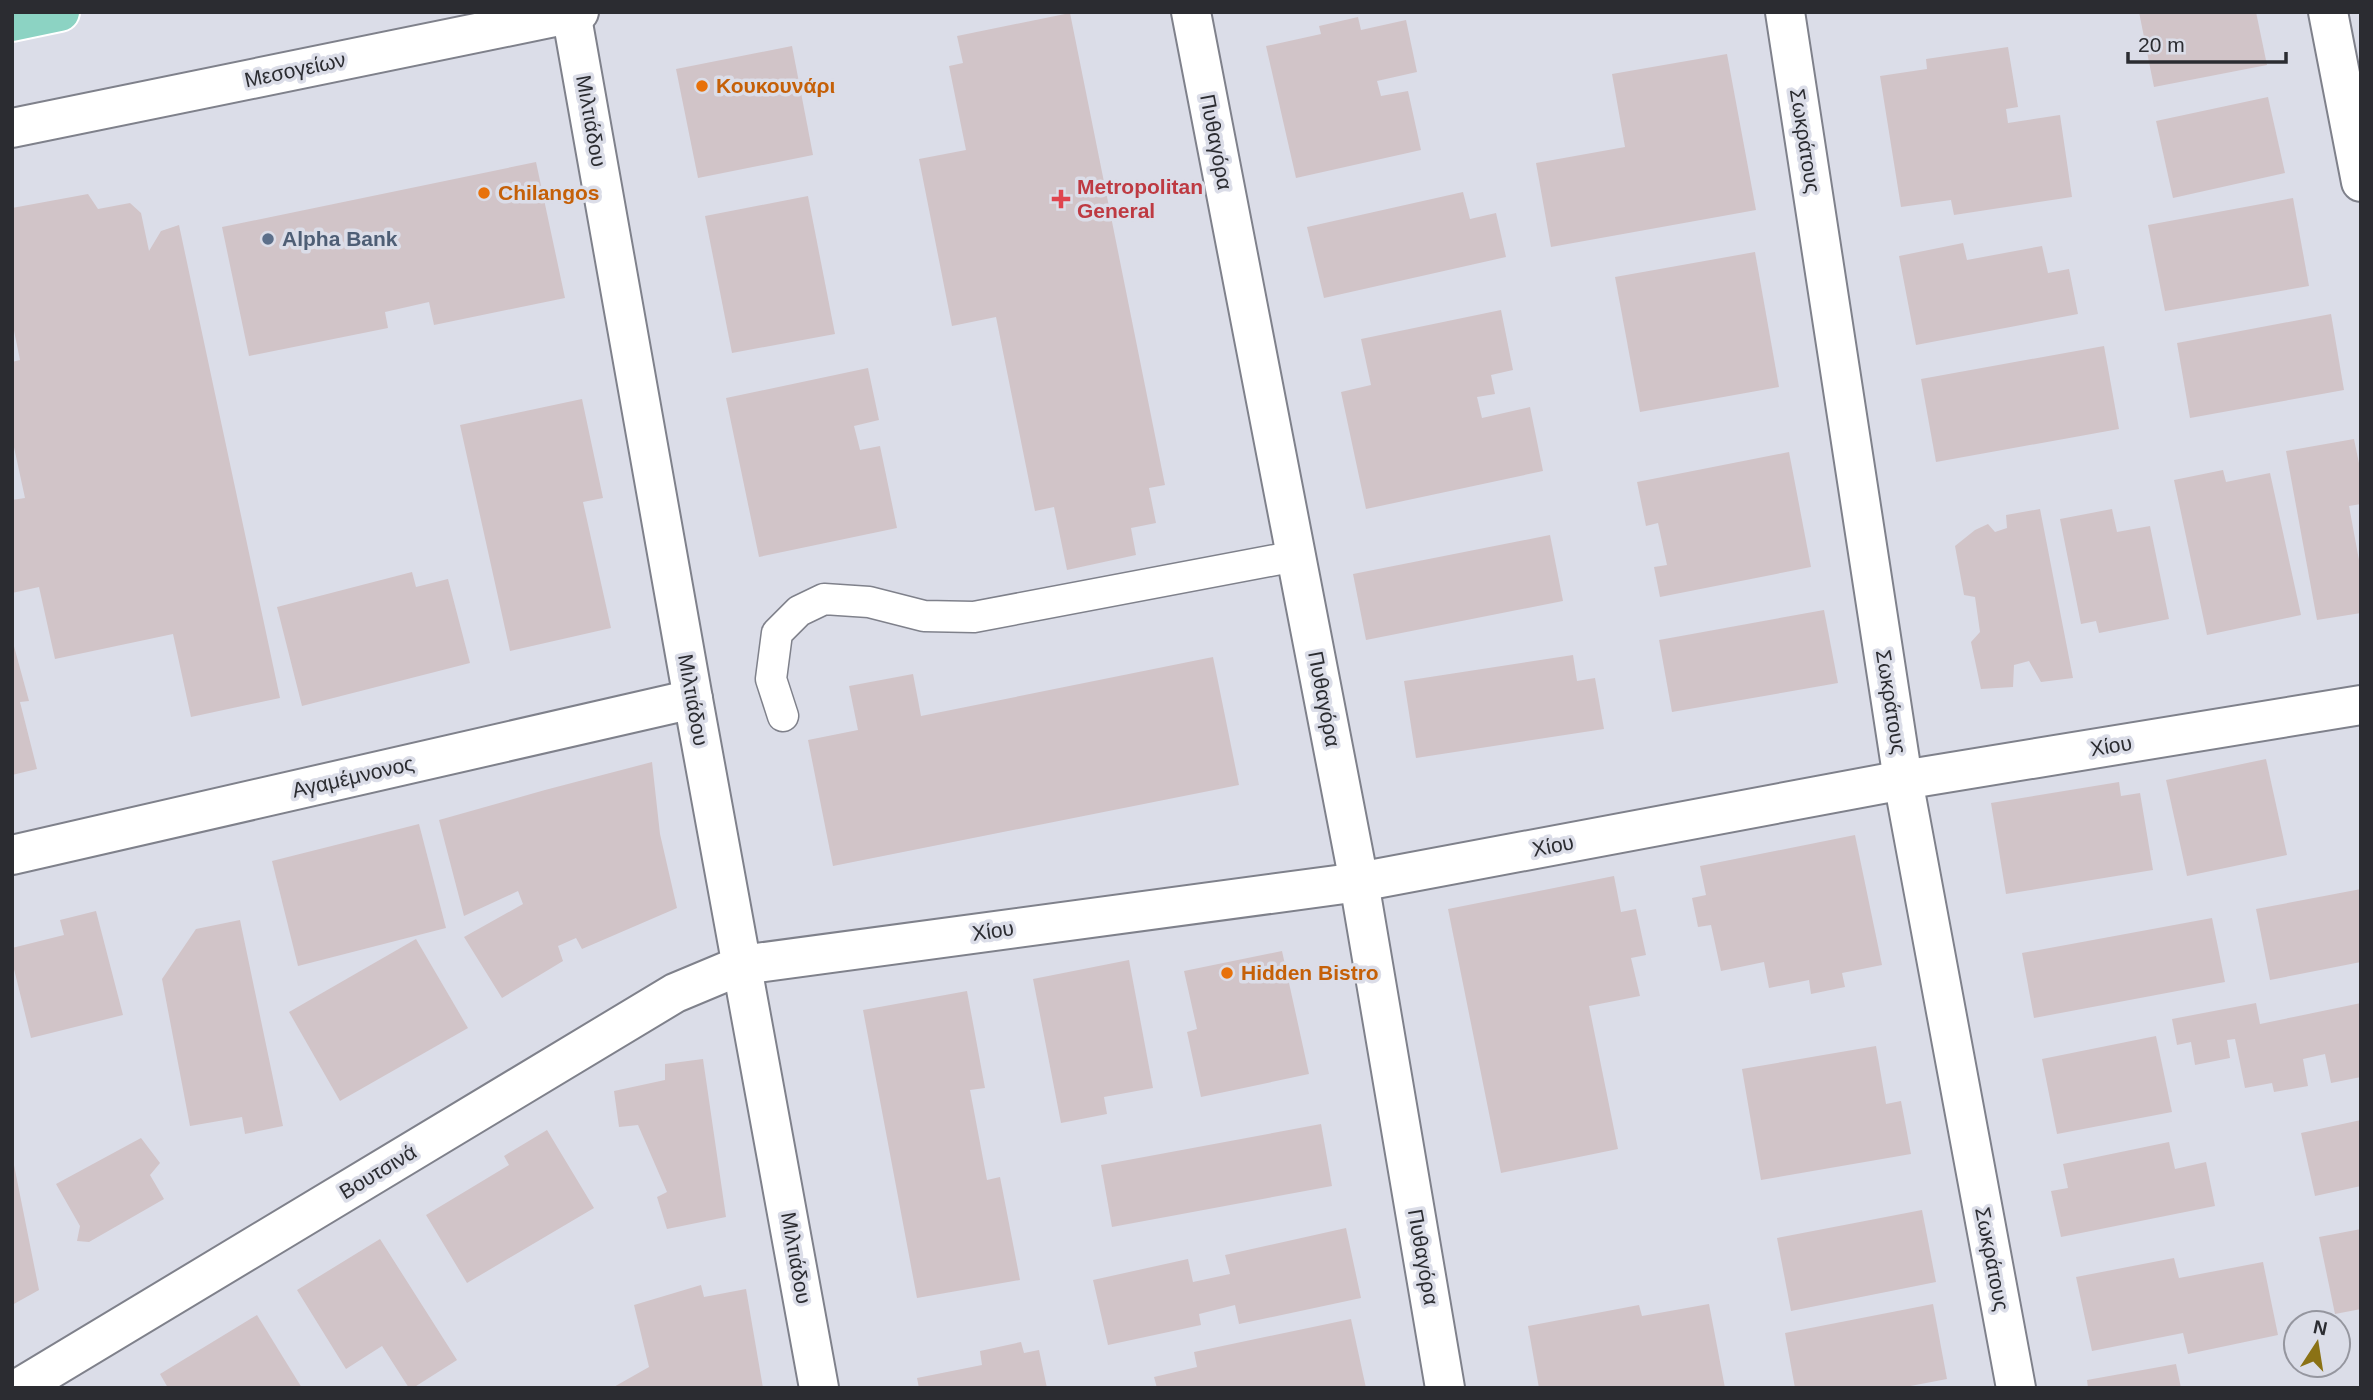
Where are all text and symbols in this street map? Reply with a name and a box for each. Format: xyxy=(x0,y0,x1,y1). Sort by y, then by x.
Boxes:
scale bar xyxy=(2128,21,2286,65)
text: 20 m xyxy=(2138,33,2185,56)
street label: Μεσογείων xyxy=(242,48,348,91)
street label: Μιλτιάδου xyxy=(572,73,611,169)
place label: Κουκουνάρι xyxy=(716,74,835,97)
marker: Κουκουνάρι xyxy=(694,78,710,94)
street label: Σωκράτους xyxy=(1786,87,1825,195)
street label: Πυθαγόρα xyxy=(1196,92,1237,192)
place label: Metropolitan General xyxy=(1077,175,1203,222)
place label: Chilangos xyxy=(498,181,600,204)
marker: Chilangos xyxy=(476,185,492,201)
marker: Metropolitan General xyxy=(1051,189,1071,209)
place label: Alpha Bank xyxy=(282,227,398,250)
marker: Alpha Bank xyxy=(260,231,276,247)
street label: Σωκράτους xyxy=(1872,648,1911,756)
street label: Πυθαγόρα xyxy=(1304,649,1345,749)
street label: Μιλτιάδου xyxy=(674,652,713,748)
street label: Χίου xyxy=(2088,731,2133,760)
street label: Αγαμέμνονος xyxy=(290,751,416,802)
street label: Χίου xyxy=(1530,830,1576,861)
street label: Χίου xyxy=(971,916,1015,945)
place label: Hidden Bistro xyxy=(1241,961,1379,984)
marker: Hidden Bistro xyxy=(1219,965,1235,981)
street label: Βουτσινά xyxy=(335,1140,420,1203)
street label: Σωκράτους xyxy=(1971,1205,2014,1313)
street label: Πυθαγόρα xyxy=(1404,1207,1443,1307)
street label: Μιλτιάδου xyxy=(777,1210,816,1306)
north arrow xyxy=(2282,1309,2352,1379)
text: N xyxy=(2312,1316,2329,1340)

